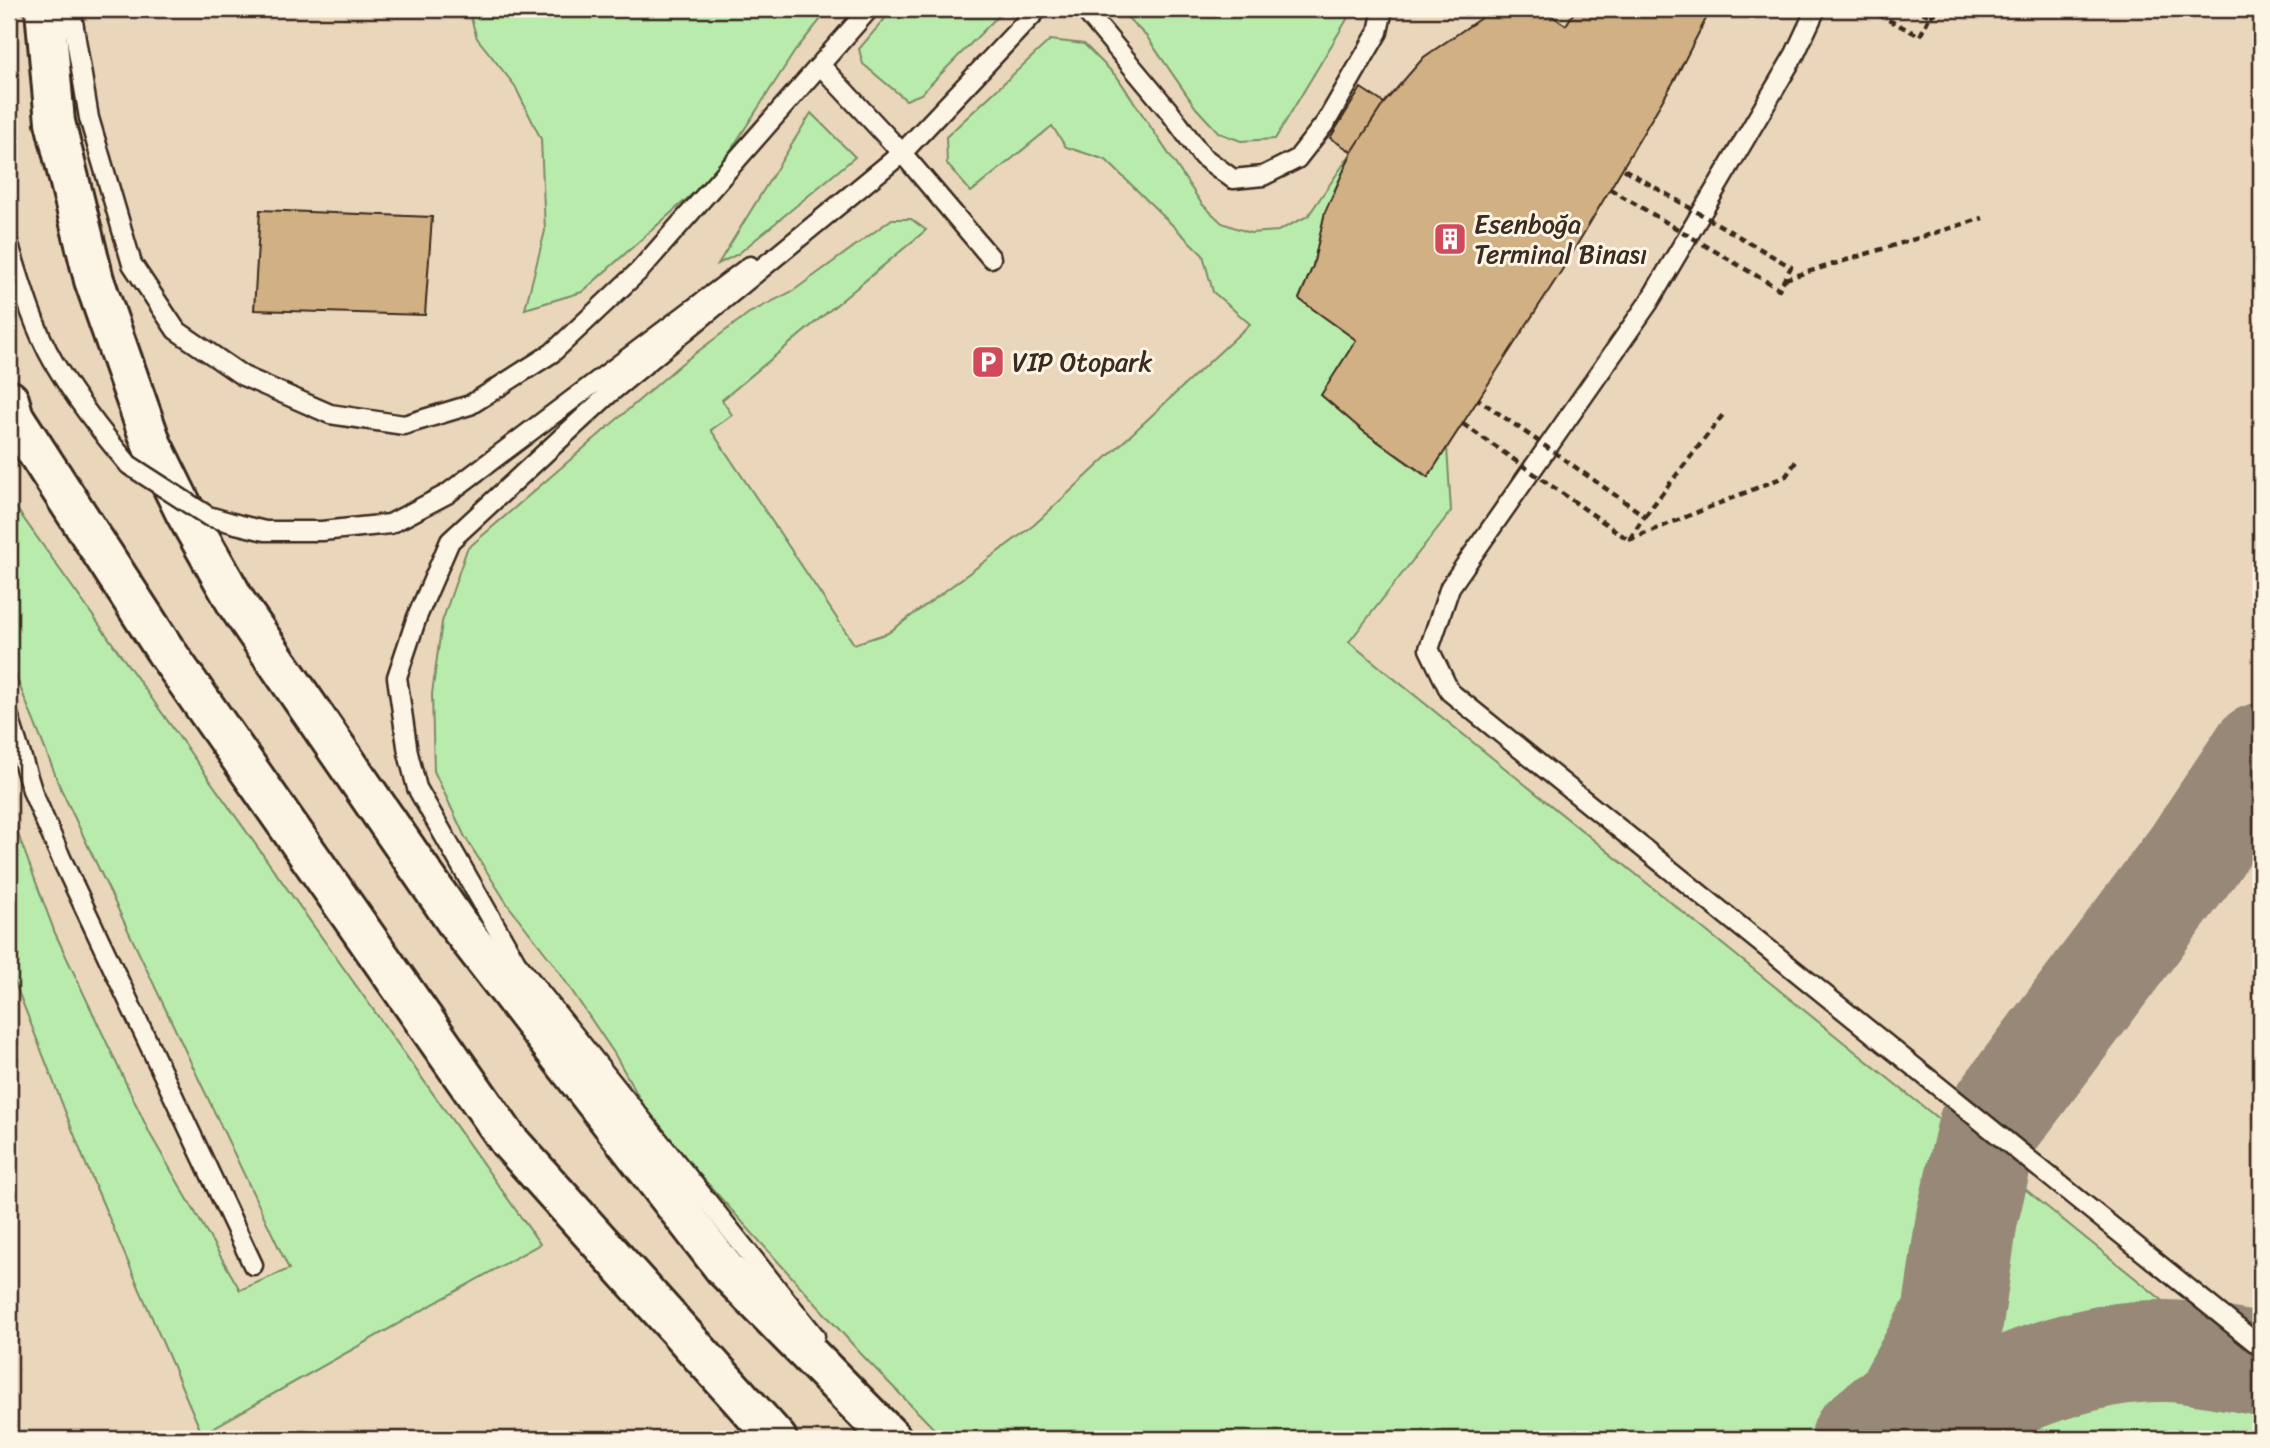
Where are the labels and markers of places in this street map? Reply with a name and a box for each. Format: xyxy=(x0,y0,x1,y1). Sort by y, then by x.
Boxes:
place label: Esenboğa Terminal Binası xyxy=(1474,201,1647,277)
building icon: Esenboğa Terminal Binası xyxy=(1431,220,1469,258)
place label: VIP Otopark xyxy=(1012,339,1153,385)
parking icon: VIP Otopark xyxy=(969,343,1007,381)

